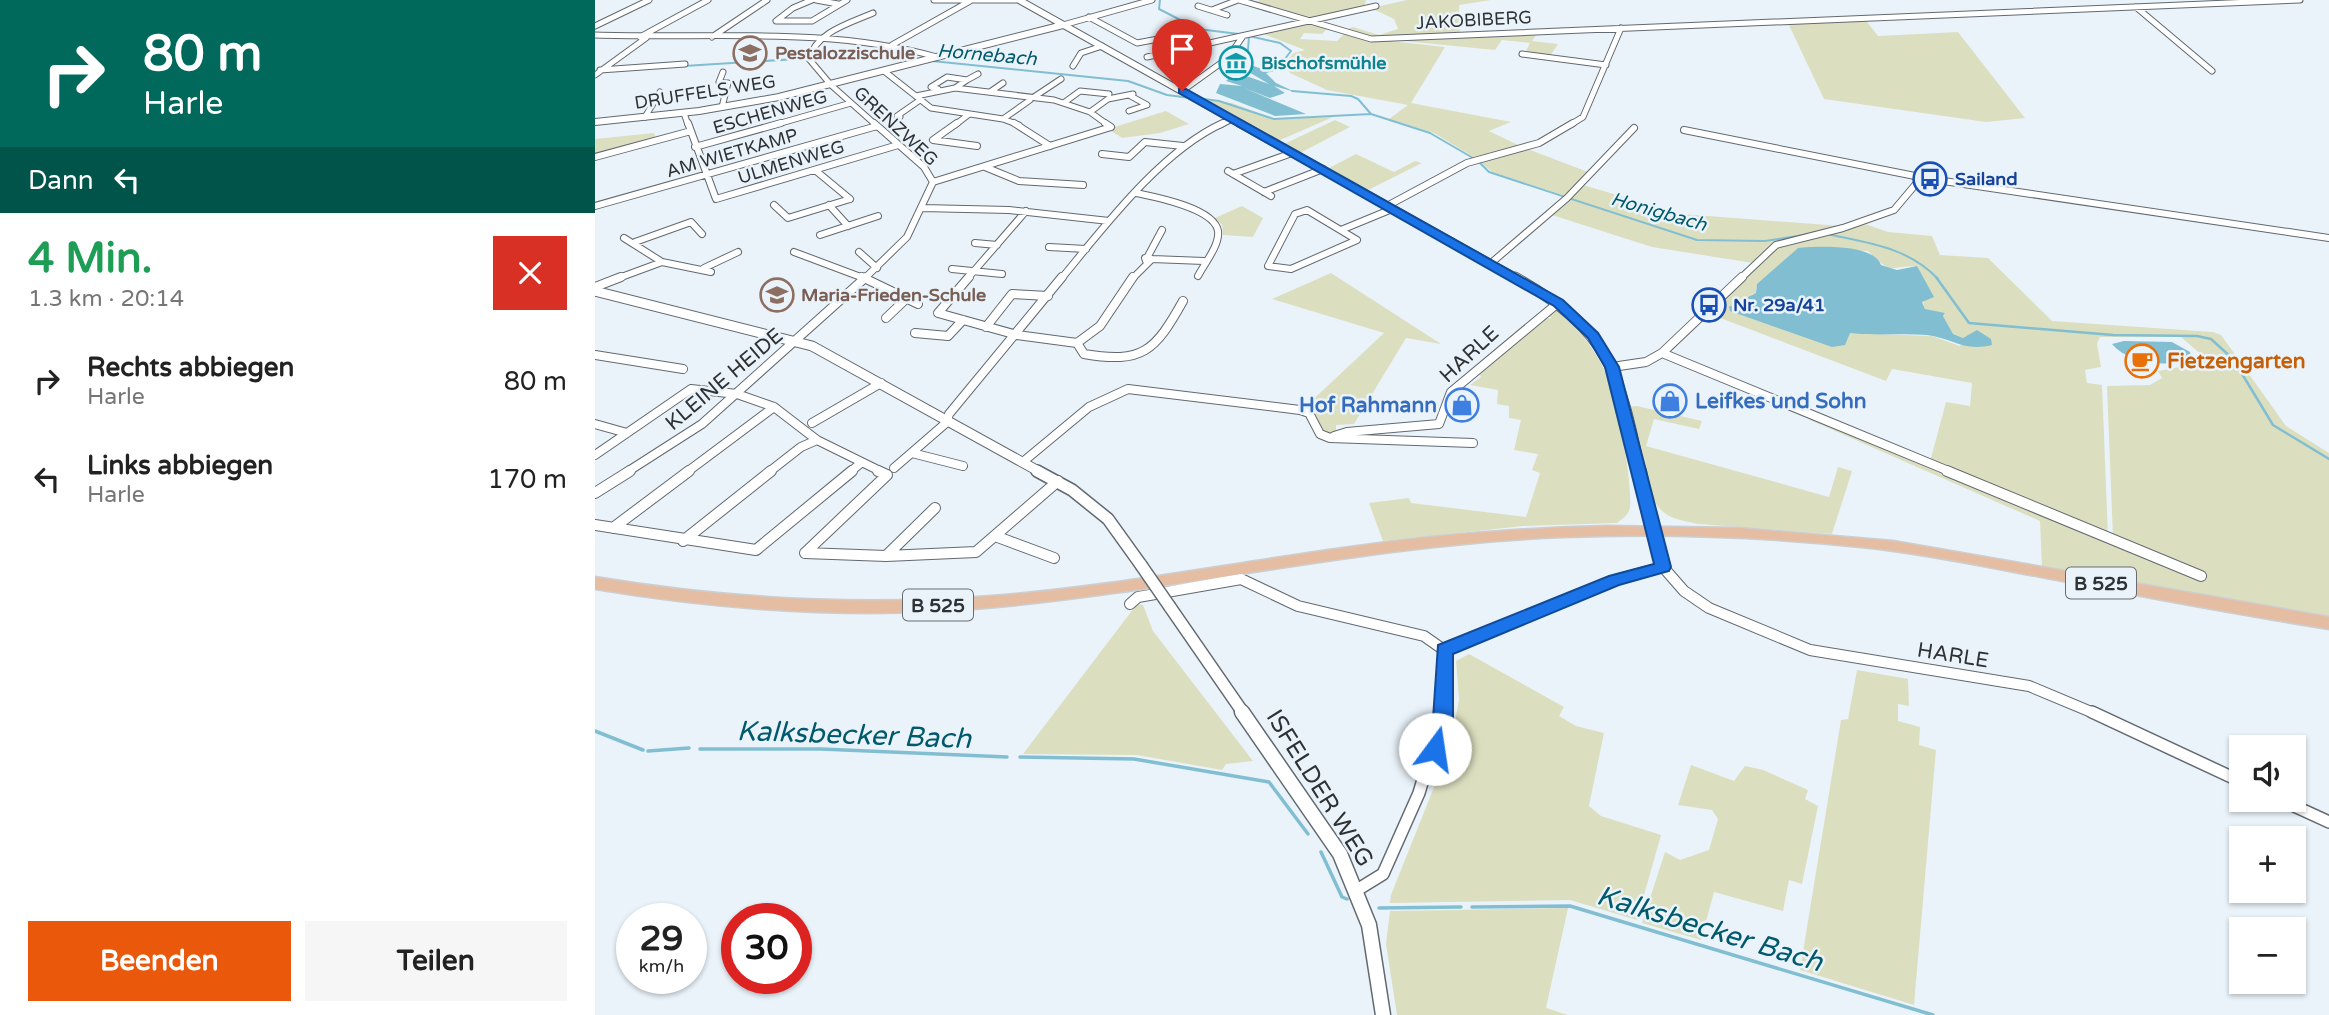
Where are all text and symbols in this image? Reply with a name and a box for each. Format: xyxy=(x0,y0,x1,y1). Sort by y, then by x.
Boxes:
street label: JAKOBIBERG xyxy=(1416,6,1532,34)
pin xyxy=(1152,19,1212,91)
text: 80 m xyxy=(143,25,262,84)
icon: right xyxy=(28,28,119,119)
icon: arrive xyxy=(1163,30,1201,68)
school or university icon: Pestalozzischule xyxy=(731,34,769,72)
water label: Hornebach xyxy=(936,40,1038,70)
place label: Pestalozzischule xyxy=(775,42,915,64)
museum icon: Bischofsmühle xyxy=(1217,44,1255,82)
place label: Bischofsmühle xyxy=(1261,52,1386,74)
street label: DRUFFELS WEG xyxy=(633,70,777,114)
street label: GRENZWEG xyxy=(849,81,943,171)
text: Harle xyxy=(143,85,223,123)
street label: ESCHENWEG xyxy=(710,85,830,139)
street label: AM WIETKAMP xyxy=(664,124,800,182)
street label: ULMENWEG xyxy=(735,135,847,189)
bus stop icon: Sailand xyxy=(1911,160,1949,198)
icon: left xyxy=(108,161,146,199)
text: Dann xyxy=(28,165,94,196)
place label: Sailand xyxy=(1955,168,2018,190)
water label: Honigbach xyxy=(1608,188,1709,236)
text: 4 Min. xyxy=(28,233,152,284)
button: close xyxy=(493,236,567,310)
school or university icon: Maria-Frieden-Schule xyxy=(758,276,796,314)
place label: Maria-Frieden-Schule xyxy=(801,284,986,306)
text: 1.3 km · 20:14 xyxy=(28,285,184,313)
bus stop icon: Nr. 29a/41 xyxy=(1690,286,1728,324)
place label: Nr. 29a/41 xyxy=(1733,294,1825,316)
street label: HARLE xyxy=(1434,321,1504,388)
street label: KLEINE HEIDE xyxy=(660,323,788,436)
cafe icon: Fietzengarten xyxy=(2123,342,2161,380)
place label: Fietzengarten xyxy=(2167,349,2305,374)
text: Rechts abbiegen xyxy=(87,352,294,383)
icon: right xyxy=(28,362,66,400)
text: 80 m xyxy=(504,366,567,397)
shop icon: Leifkes und Sohn xyxy=(1651,382,1689,420)
text: Harle xyxy=(87,383,145,411)
shop icon: Hof Rahmann xyxy=(1443,386,1481,424)
place label: Leifkes und Sohn xyxy=(1695,389,1867,414)
place label: Hof Rahmann xyxy=(1299,393,1437,418)
text: Links abbiegen xyxy=(87,450,273,481)
icon: left xyxy=(28,460,66,498)
text: 170 m xyxy=(487,464,567,495)
text: Harle xyxy=(87,481,145,509)
road number: B 525 xyxy=(2066,568,2136,598)
road number: B 525 xyxy=(903,590,973,620)
street label: HARLE xyxy=(1915,638,1990,673)
street label: ISFELDER WEG xyxy=(1260,704,1379,872)
position arrow xyxy=(1398,712,1472,786)
water label: Kalksbecker Bach xyxy=(736,714,973,756)
map controls xyxy=(2229,735,2306,994)
button: sound xyxy=(2229,735,2306,812)
button: + xyxy=(2229,826,2306,903)
water label: Kalksbecker Bach xyxy=(1593,878,1828,980)
speed limit sign: 30 xyxy=(721,903,812,994)
button: − xyxy=(2229,917,2306,994)
text: 29 xyxy=(640,918,683,960)
button: Beenden xyxy=(28,921,291,1001)
button: Teilen xyxy=(305,921,567,1001)
text: km/h xyxy=(639,955,684,977)

